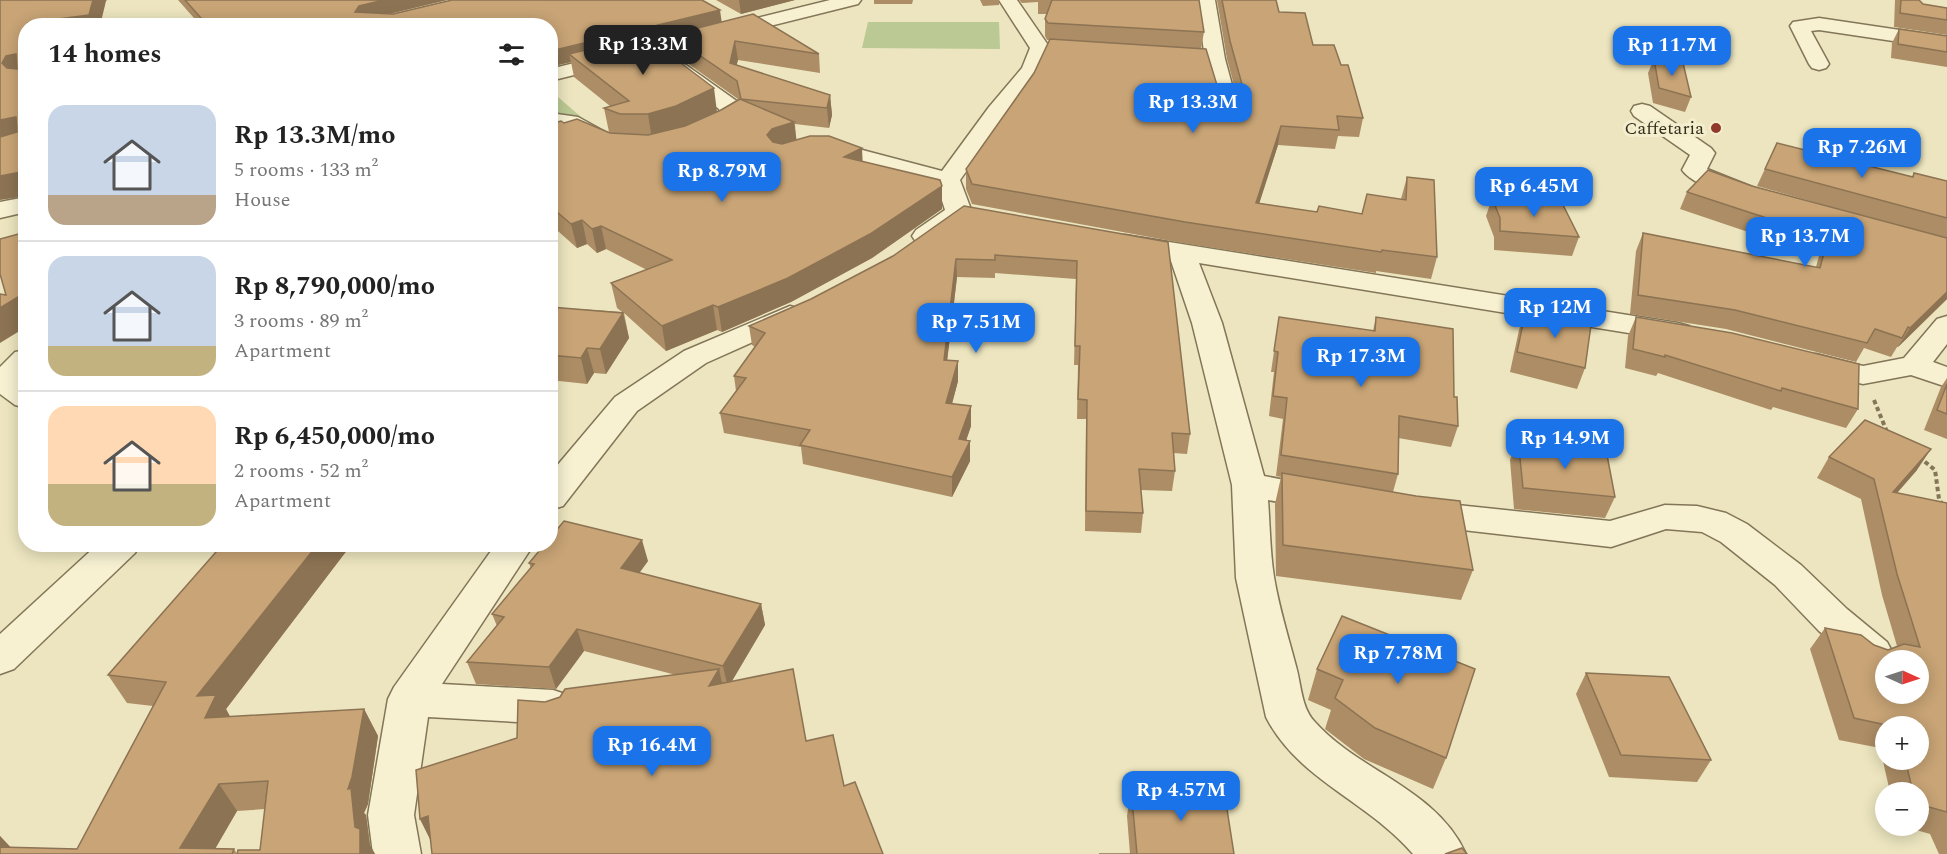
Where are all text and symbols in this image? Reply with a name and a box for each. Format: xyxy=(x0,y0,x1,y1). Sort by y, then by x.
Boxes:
pin: Rp 13.3M xyxy=(581,25,705,76)
pin: Rp 11.7M xyxy=(1610,26,1734,77)
text: Rp 13.3M xyxy=(598,29,688,59)
text: Rp 11.7M xyxy=(1627,30,1717,60)
text: 14 homes xyxy=(48,34,162,74)
icon: filters xyxy=(495,38,528,71)
pin: Rp 13.3M xyxy=(1131,83,1255,134)
text: Rp 13.3M xyxy=(1148,87,1238,117)
text: Rp 13.3M/mo xyxy=(234,115,395,155)
place label: Caffetaria xyxy=(1625,115,1704,142)
marker: Caffetaria xyxy=(1709,121,1723,135)
pin: Rp 7.26M xyxy=(1800,128,1924,179)
icon: home xyxy=(96,129,168,201)
text: Rp 7.26M xyxy=(1817,132,1907,162)
pin: Rp 8.79M xyxy=(660,152,784,203)
text: 5 rooms · 133 m² xyxy=(234,155,378,185)
text: Rp 8.79M xyxy=(677,156,767,186)
pin: Rp 6.45M xyxy=(1472,167,1596,218)
text: Rp 6.45M xyxy=(1489,171,1579,201)
text: House xyxy=(234,185,291,215)
pin: Rp 13.7M xyxy=(1743,217,1867,268)
text: Rp 13.7M xyxy=(1760,221,1850,251)
text: Rp 8,790,000/mo xyxy=(234,266,435,306)
icon: home xyxy=(96,280,168,352)
pin: Rp 12M xyxy=(1506,288,1604,339)
text: Rp 12M xyxy=(1518,292,1592,322)
pin: Rp 7.51M xyxy=(914,303,1038,354)
text: 3 rooms · 89 m² xyxy=(234,306,368,336)
text: Rp 7.51M xyxy=(931,307,1021,337)
text: Apartment xyxy=(234,336,331,366)
pin: Rp 17.3M xyxy=(1299,337,1423,388)
text: Rp 17.3M xyxy=(1316,341,1406,371)
text: Rp 6,450,000/mo xyxy=(234,416,435,456)
pin: Rp 14.9M xyxy=(1503,419,1627,470)
text: Rp 14.9M xyxy=(1520,423,1610,453)
icon: home xyxy=(96,430,168,502)
text: 2 rooms · 52 m² xyxy=(234,456,368,486)
text: Apartment xyxy=(234,486,331,516)
pin: Rp 7.78M xyxy=(1336,634,1460,685)
text: Rp 7.78M xyxy=(1353,638,1443,668)
north arrow xyxy=(1875,650,1929,704)
map controls xyxy=(1875,650,1929,836)
button: + xyxy=(1875,716,1929,770)
pin: Rp 16.4M xyxy=(590,726,714,777)
text: Rp 16.4M xyxy=(607,730,697,760)
pin: Rp 4.57M xyxy=(1119,771,1243,822)
text: Rp 4.57M xyxy=(1136,775,1226,805)
button: − xyxy=(1875,782,1929,836)

